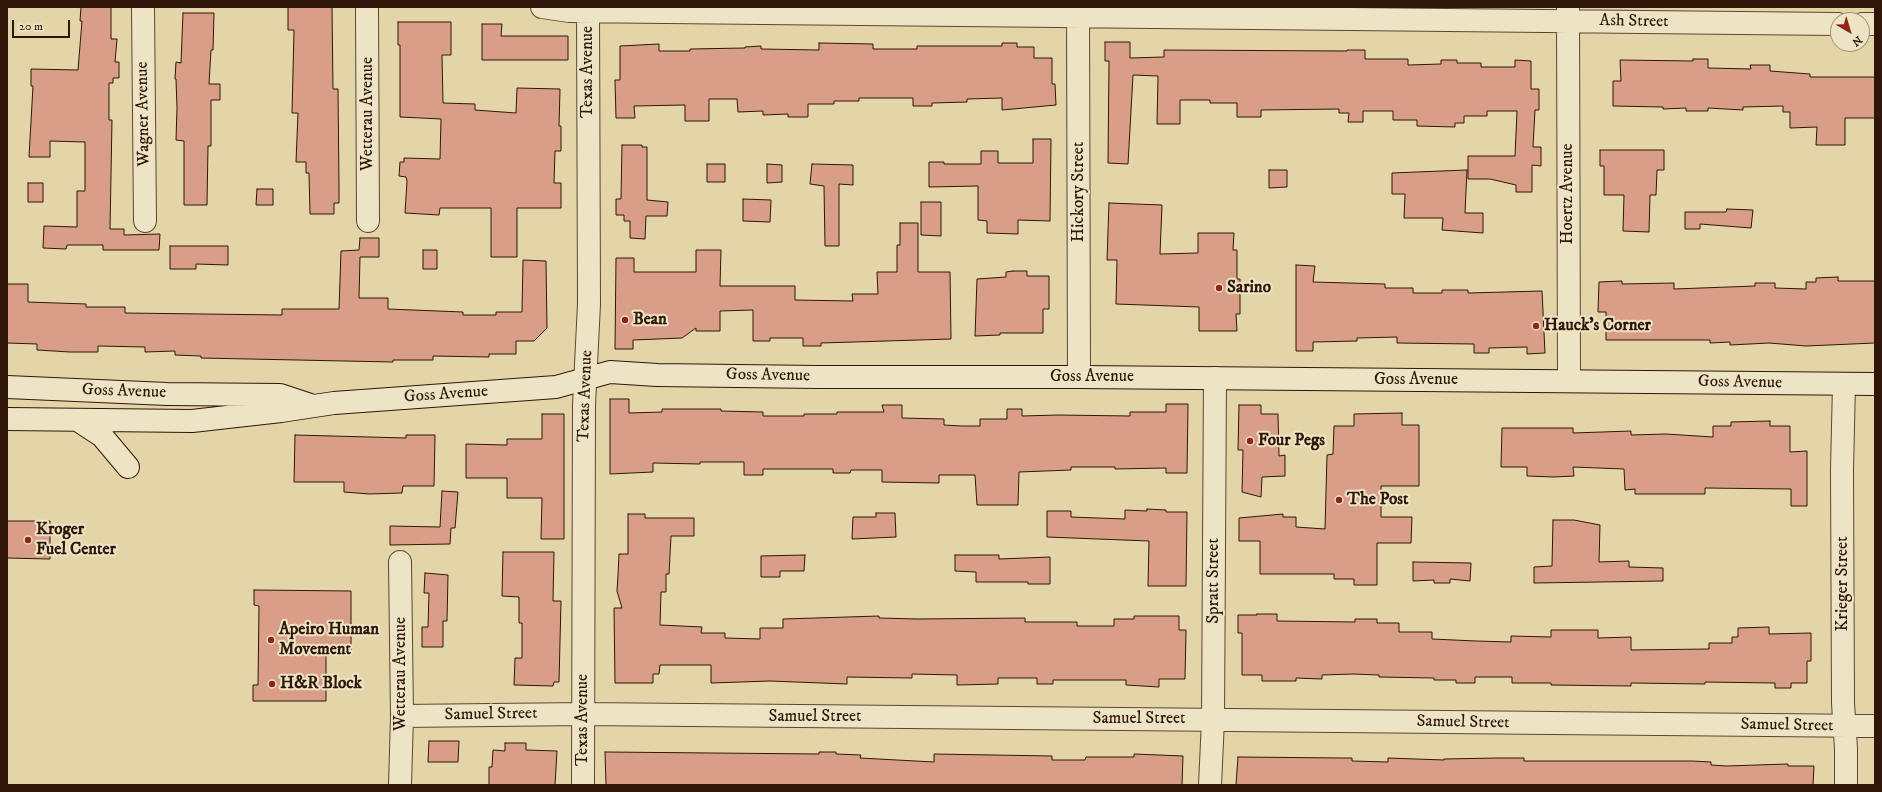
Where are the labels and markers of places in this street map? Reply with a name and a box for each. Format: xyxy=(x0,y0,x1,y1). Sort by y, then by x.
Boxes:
place label: Sarino xyxy=(1227,278,1271,298)
marker: Sarino xyxy=(1214,283,1224,293)
place label: Bean xyxy=(633,310,667,330)
marker: Bean xyxy=(620,315,630,325)
place label: Hauck's Corner xyxy=(1544,316,1651,336)
marker: Hauck's Corner xyxy=(1531,321,1541,331)
place label: Four Pegs xyxy=(1258,431,1325,451)
marker: Four Pegs xyxy=(1245,436,1255,446)
place label: The Post xyxy=(1347,490,1408,510)
marker: The Post xyxy=(1334,495,1344,505)
place label: Kroger Fuel Center xyxy=(36,520,116,560)
marker: Kroger Fuel Center xyxy=(23,535,33,545)
place label: Apeiro Human Movement xyxy=(279,620,379,660)
marker: Apeiro Human Movement xyxy=(266,635,276,645)
place label: H&R Block xyxy=(280,674,362,694)
marker: H&R Block xyxy=(267,679,277,689)

